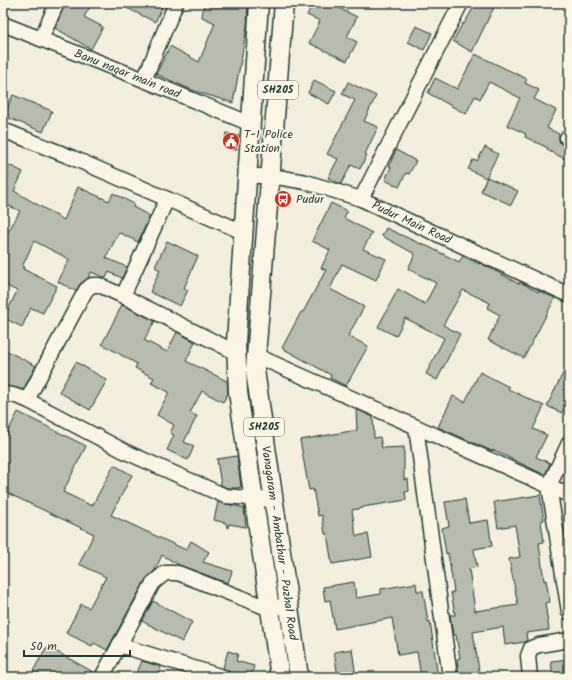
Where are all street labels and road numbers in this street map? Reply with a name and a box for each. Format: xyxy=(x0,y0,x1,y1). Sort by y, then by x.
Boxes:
street label: Banu nagar main road xyxy=(72,44,184,104)
road number: SH205 xyxy=(258,81,298,99)
street label: Pudur Main Road xyxy=(369,196,456,250)
road number: SH205 xyxy=(244,418,284,436)
street label: Vanagaram - Ambathur - Puzhal Road xyxy=(256,445,303,642)

